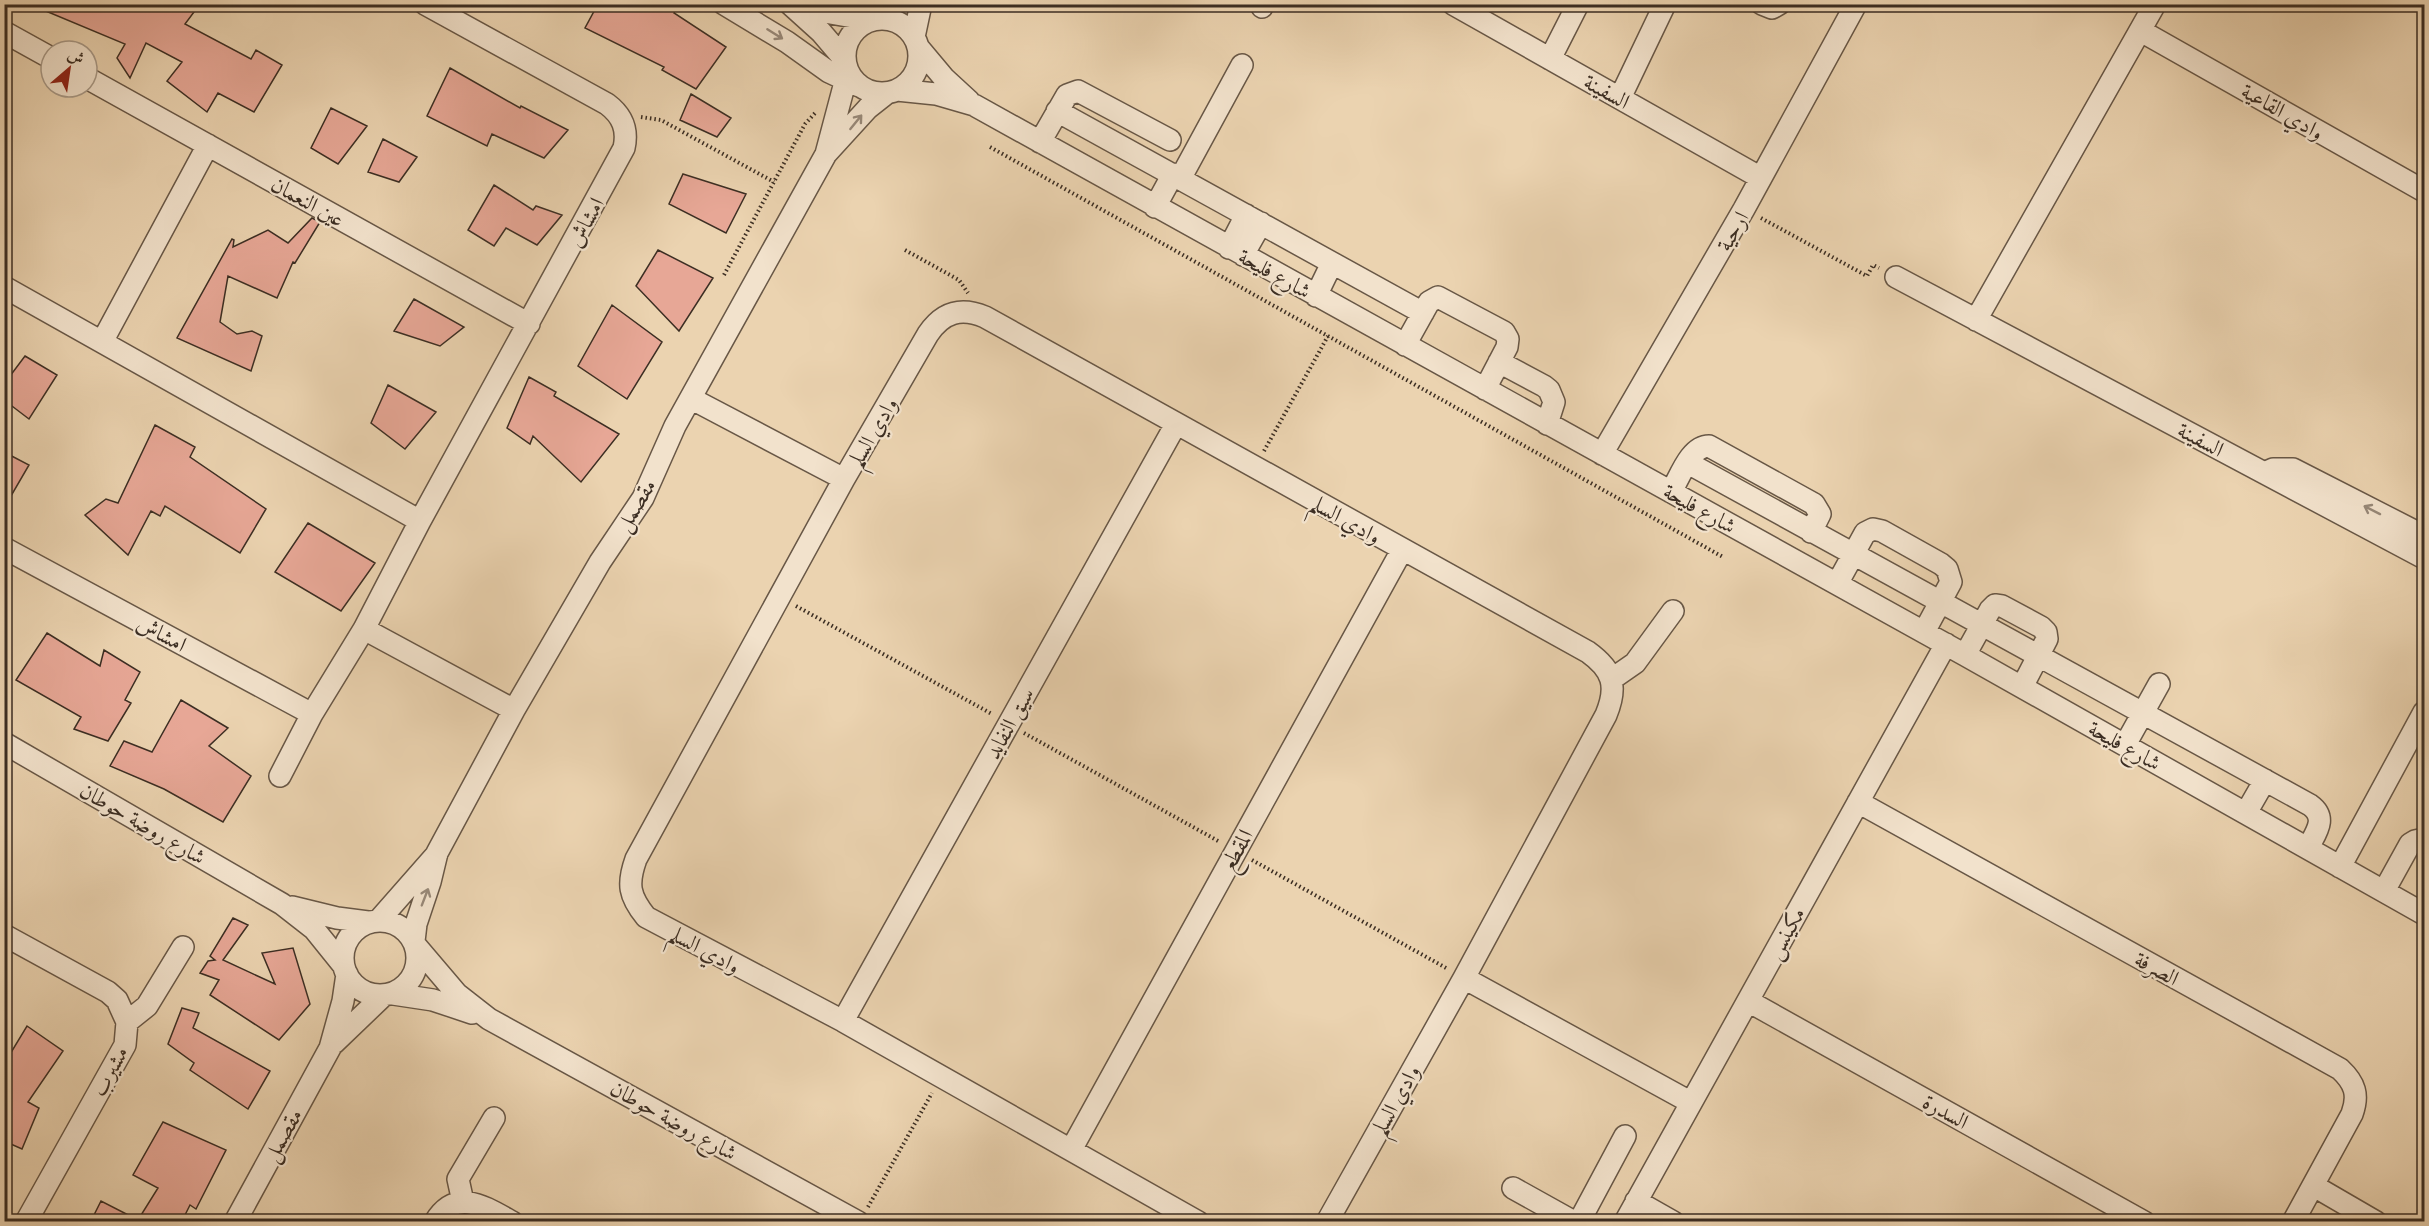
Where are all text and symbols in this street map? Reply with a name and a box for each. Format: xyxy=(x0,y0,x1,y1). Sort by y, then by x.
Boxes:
one-way arrow xyxy=(766,29,783,41)
north arrow xyxy=(39,39,99,99)
text: ش xyxy=(64,44,88,69)
street label: السفينة xyxy=(1579,69,1634,116)
street label: وادي القاعية xyxy=(2235,78,2328,149)
one-way arrow xyxy=(849,115,862,131)
street label: عين النعمان xyxy=(266,171,349,233)
street label: امشاش xyxy=(562,193,611,252)
street label: ارحية xyxy=(1711,207,1755,257)
street label: شارع فليحة xyxy=(1231,243,1315,309)
street label: وادي السلم xyxy=(842,393,911,477)
street label: السفينة xyxy=(2173,417,2228,464)
street label: مقصمل xyxy=(610,474,663,538)
street label: شارع فليحة xyxy=(1656,478,1740,544)
street label: وادي السلم xyxy=(1301,490,1385,558)
one-way arrow xyxy=(2364,503,2382,515)
street label: امشاش xyxy=(132,610,191,659)
street label: سيق النفايد xyxy=(980,683,1041,764)
street label: شارع فليحة xyxy=(2081,715,2165,781)
street label: شارع روضة حوطان xyxy=(72,777,210,875)
street label: المقطع xyxy=(1215,825,1264,879)
one-way arrow xyxy=(420,888,431,907)
street label: مكينس xyxy=(1761,903,1813,965)
street label: وادي السلم xyxy=(660,920,745,987)
street label: الصرفة xyxy=(2129,946,2183,992)
street label: مشيرب xyxy=(86,1042,135,1102)
street label: وادي السلم xyxy=(1366,1061,1434,1145)
street label: شارع روضة حوطان xyxy=(603,1075,741,1171)
street label: السدرة xyxy=(1918,1089,1973,1136)
street label: مقصمل xyxy=(258,1104,310,1168)

